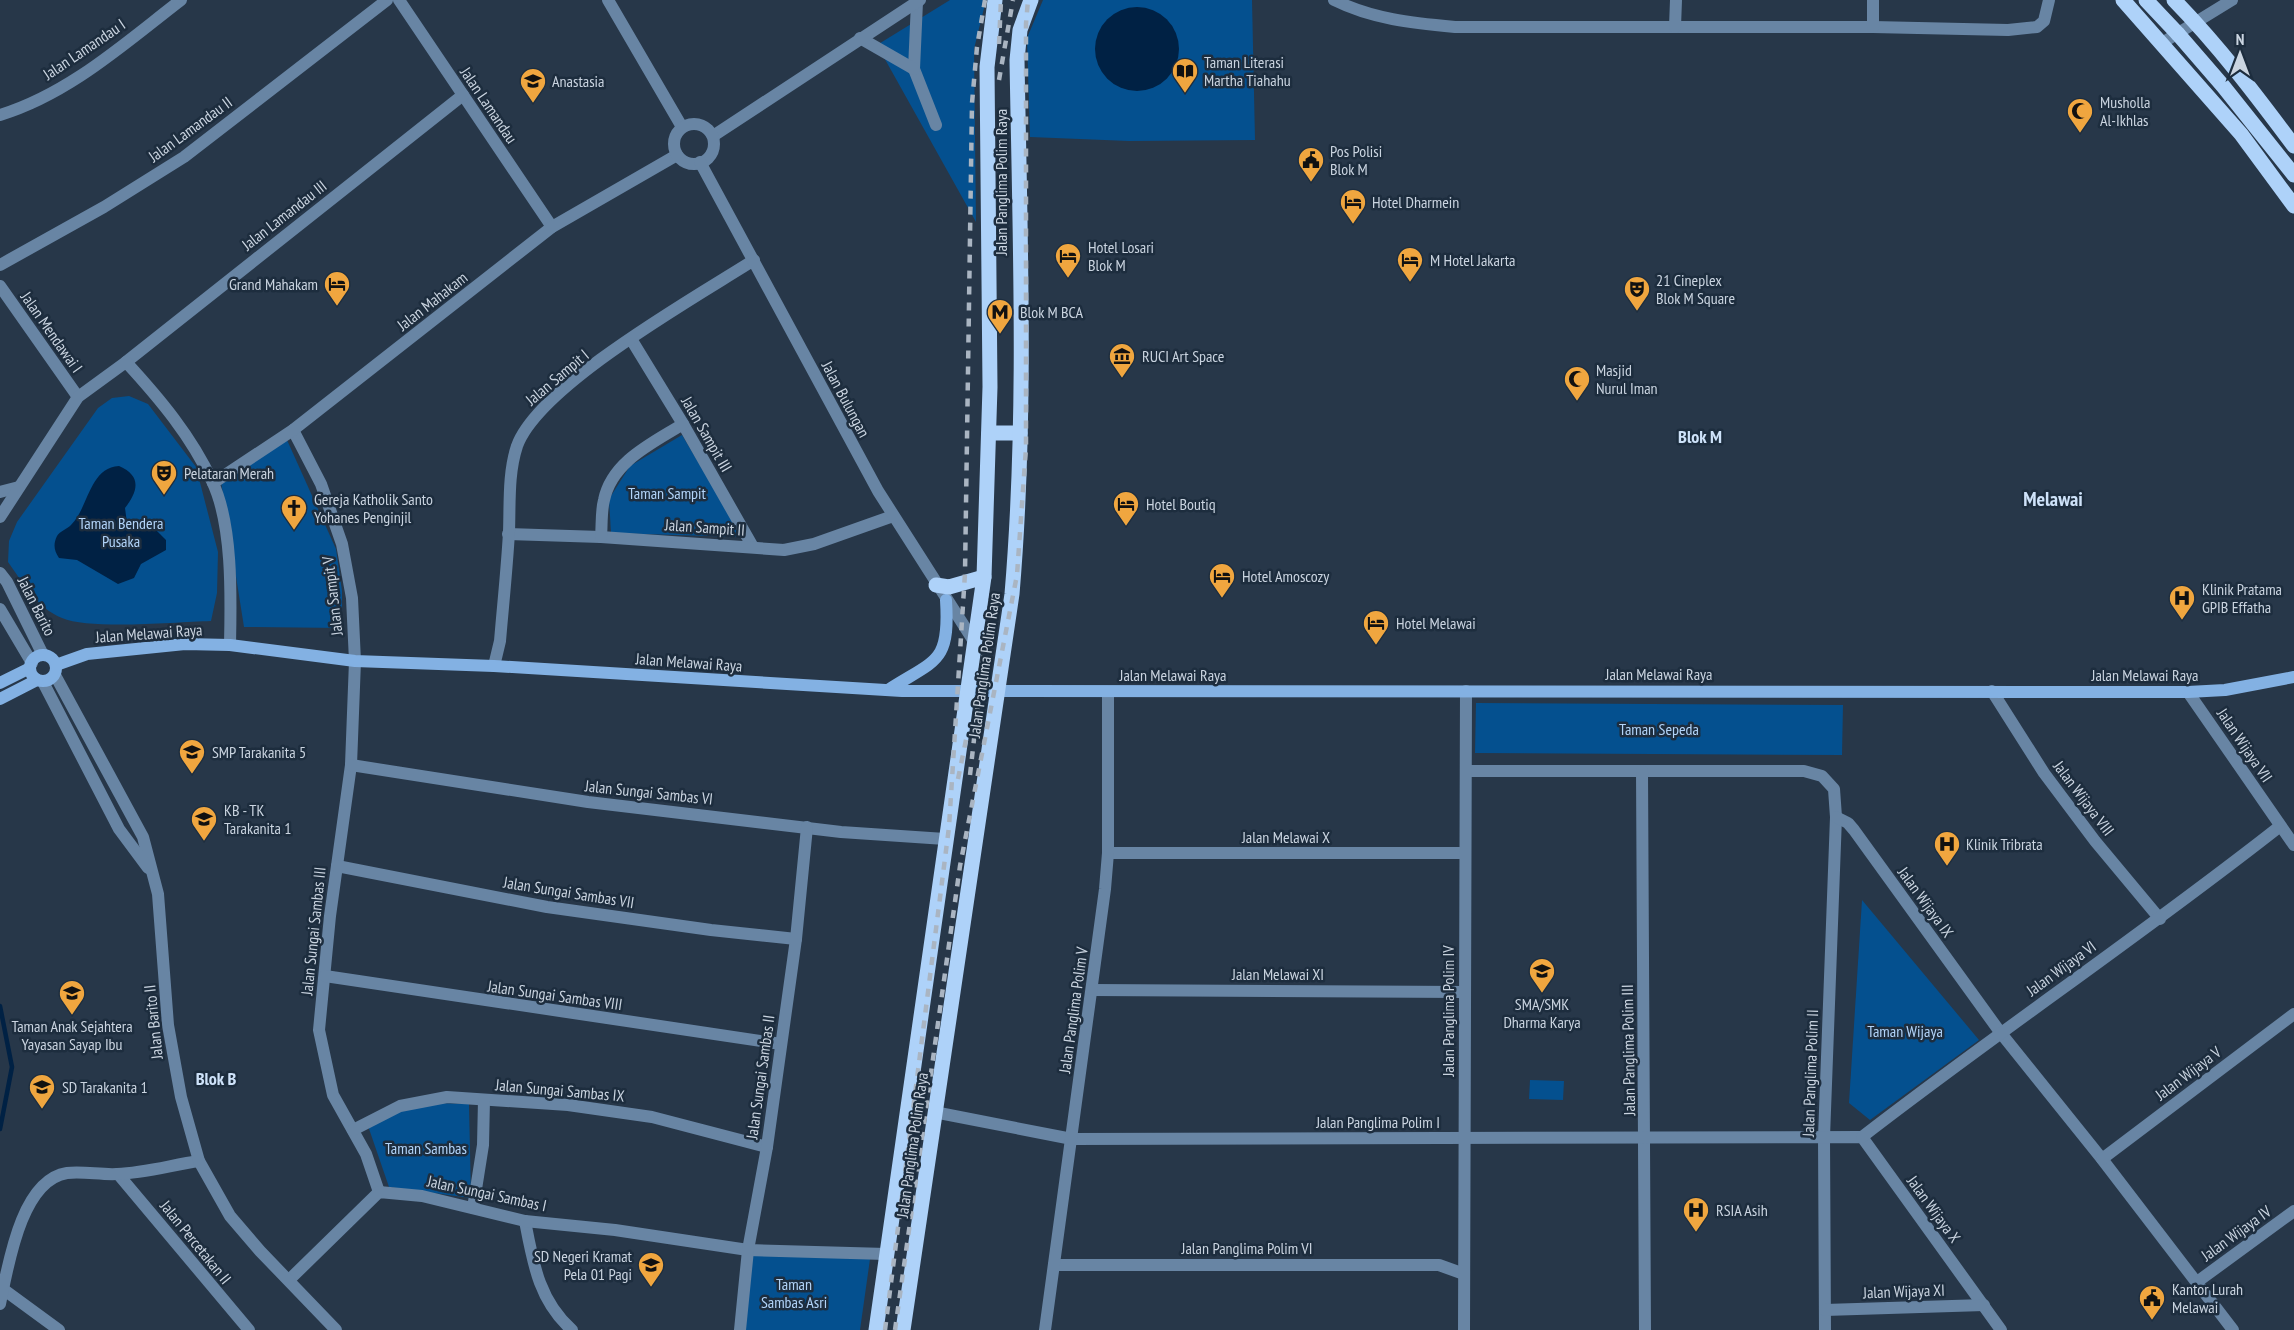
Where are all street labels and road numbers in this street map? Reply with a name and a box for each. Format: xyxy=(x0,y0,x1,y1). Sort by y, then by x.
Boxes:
street label: Jalan Lamandau I xyxy=(38,14,129,84)
street label: Jalan Lamandau xyxy=(456,62,522,147)
street label: Jalan Lamandau II xyxy=(143,92,236,167)
street label: Jalan Panglima Polim Raya xyxy=(991,109,1011,256)
street label: Jalan Lamandau III xyxy=(237,176,330,255)
street label: Jalan Mahakam xyxy=(392,267,471,335)
street label: Jalan Mendawai I xyxy=(16,287,87,376)
street label: Jalan Sampit I xyxy=(521,345,593,410)
street label: Jalan Bulungan xyxy=(817,357,874,440)
street label: Jalan Sampit III xyxy=(677,392,737,475)
street label: Jalan Sampit II xyxy=(663,514,746,540)
street label: Jalan Sampit V xyxy=(317,555,347,638)
street label: Jalan Barito xyxy=(13,572,60,639)
street label: Jalan Panglima Polim Raya xyxy=(964,591,1004,740)
street label: Jalan Melawai Raya xyxy=(94,619,203,647)
street label: Jalan Melawai Raya xyxy=(634,648,743,676)
street label: Jalan Melawai Raya xyxy=(1605,664,1712,684)
street label: Jalan Melawai Raya xyxy=(1119,665,1226,685)
street label: Jalan Melawai Raya xyxy=(2091,665,2198,685)
street label: Jalan Wijaya VII xyxy=(2212,703,2277,786)
street label: Jalan Wijaya VIII xyxy=(2049,756,2119,839)
street label: Jalan Sungai Sambas VI xyxy=(583,775,714,809)
street label: Jalan Melawai X xyxy=(1241,827,1330,847)
street label: Jalan Wijaya IX xyxy=(1893,862,1958,941)
street label: Jalan Sungai Sambas III xyxy=(296,866,330,997)
street label: Jalan Sungai Sambas VII xyxy=(501,872,636,912)
street label: Jalan Wijaya VI xyxy=(2021,936,2100,1001)
street label: Jalan Panglima Polim V xyxy=(1054,945,1092,1075)
street label: Jalan Panglima Polim IV xyxy=(1438,945,1458,1078)
street label: Jalan Melawai XI xyxy=(1231,964,1324,984)
street label: Jalan Sungai Sambas VIII xyxy=(485,976,624,1014)
street label: Jalan Barito II xyxy=(139,984,167,1061)
street label: Jalan Panglima Polim III xyxy=(1617,984,1639,1117)
street label: Jalan Panglima Polim II xyxy=(1798,1009,1822,1138)
street label: Jalan Sungai Sambas II xyxy=(741,1014,779,1141)
street label: Jalan Wijaya V xyxy=(2150,1041,2225,1105)
street label: Jalan Panglima Polim Raya xyxy=(892,1071,932,1220)
street label: Jalan Sungai Sambas IX xyxy=(494,1074,625,1106)
street label: Jalan Panglima Polim I xyxy=(1315,1112,1440,1132)
street label: Jalan Sungai Sambas I xyxy=(425,1170,548,1215)
street label: Jalan Wijaya X xyxy=(1902,1171,1965,1246)
street label: Jalan Percetakan II xyxy=(156,1195,236,1288)
street label: Jalan Wijaya IV xyxy=(2196,1201,2275,1266)
street label: Jalan Panglima Polim VI xyxy=(1181,1238,1312,1258)
street label: Jalan Wijaya XI xyxy=(1862,1280,1945,1302)

